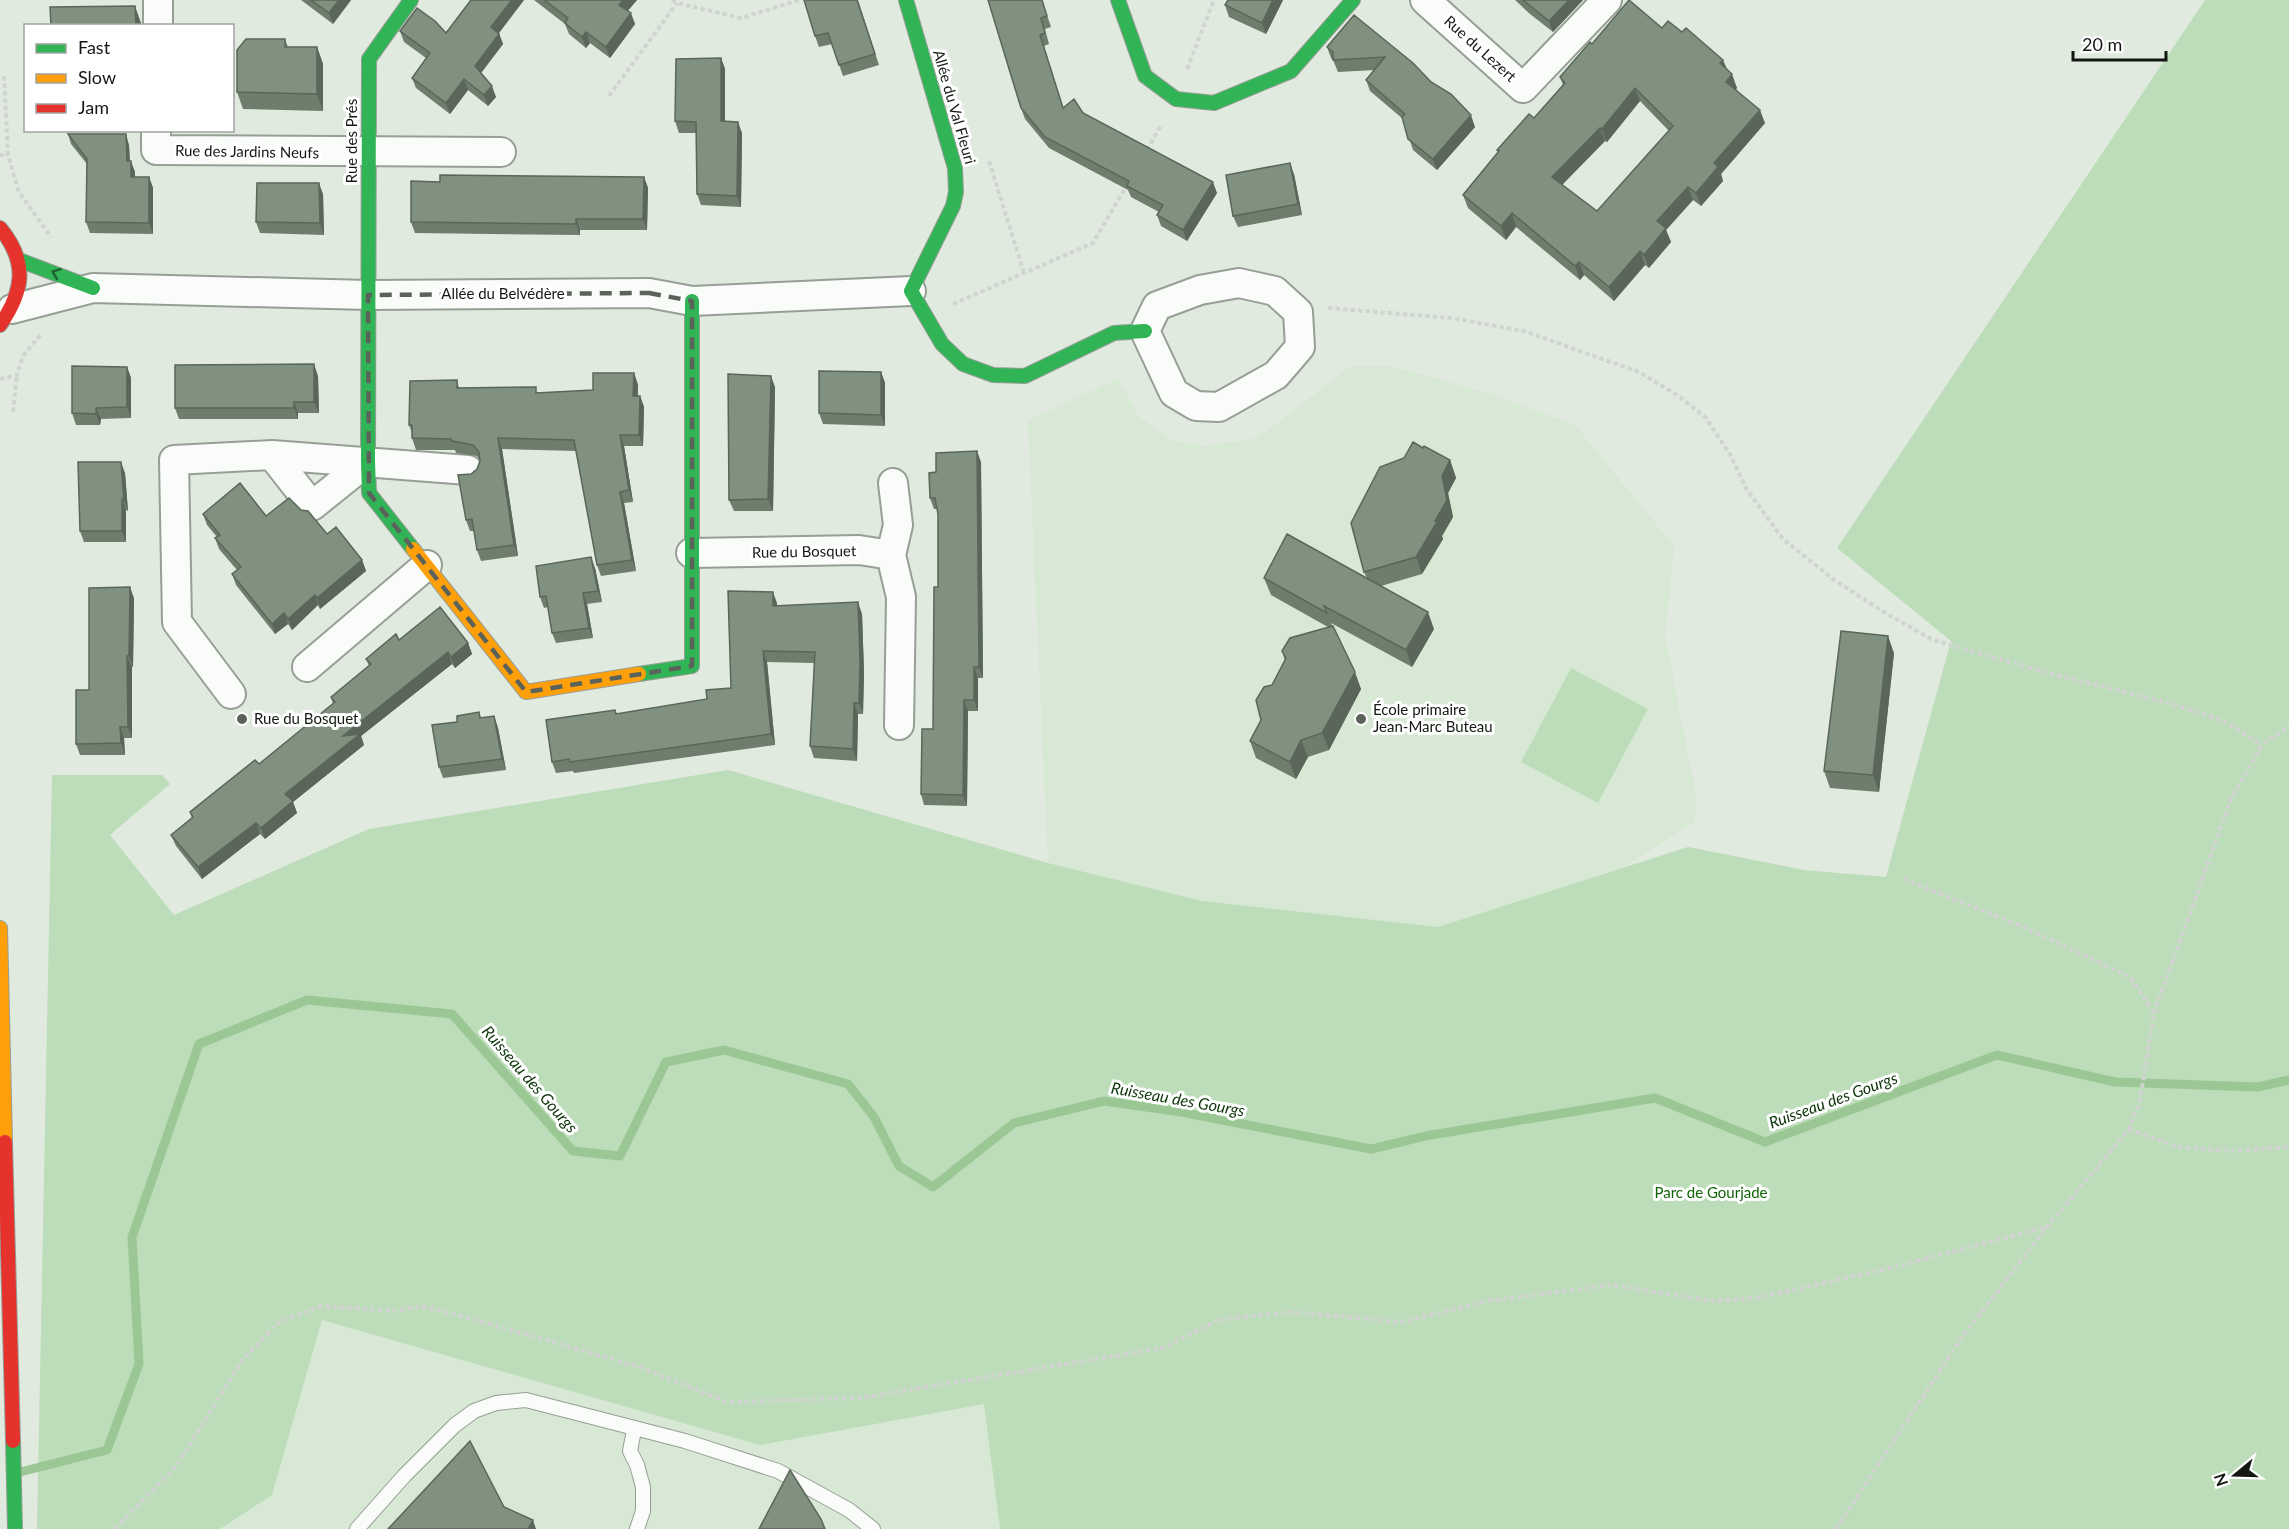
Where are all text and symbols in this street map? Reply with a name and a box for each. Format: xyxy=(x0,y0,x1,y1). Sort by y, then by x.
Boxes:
street label: Rue du Lezert xyxy=(1441,11,1521,86)
legend xyxy=(24,24,234,132)
scale bar xyxy=(2073,24,2166,62)
text: 20 m xyxy=(2082,33,2122,55)
text: Fast xyxy=(78,36,111,58)
street label: Allée du Val Fleuri xyxy=(930,47,980,166)
text: Slow xyxy=(78,66,116,88)
text: Jam xyxy=(78,96,109,118)
street label: Rue des Prés xyxy=(342,99,360,183)
street label: Rue des Jardins Neufs xyxy=(175,141,319,161)
one-way arrow xyxy=(51,268,62,281)
street label: Allée du Belvédère xyxy=(441,284,565,302)
street label: Rue du Bosquet xyxy=(752,541,857,561)
place label: École primaire Jean-Marc Buteau xyxy=(1373,700,1493,735)
place label: Rue du Bosquet xyxy=(254,709,359,727)
marker: Rue du Bosquet xyxy=(235,712,249,726)
marker: École primaire Jean-Marc Buteau xyxy=(1354,712,1368,726)
water label: Ruisseau des Gourgs xyxy=(479,1021,582,1136)
water label: Ruisseau des Gourgs xyxy=(1766,1067,1900,1132)
water label: Ruisseau des Gourgs xyxy=(1110,1077,1247,1120)
park label: Parc de Gourjade xyxy=(1654,1183,1768,1201)
north arrow xyxy=(2205,1445,2265,1505)
text: N xyxy=(2209,1471,2231,1489)

